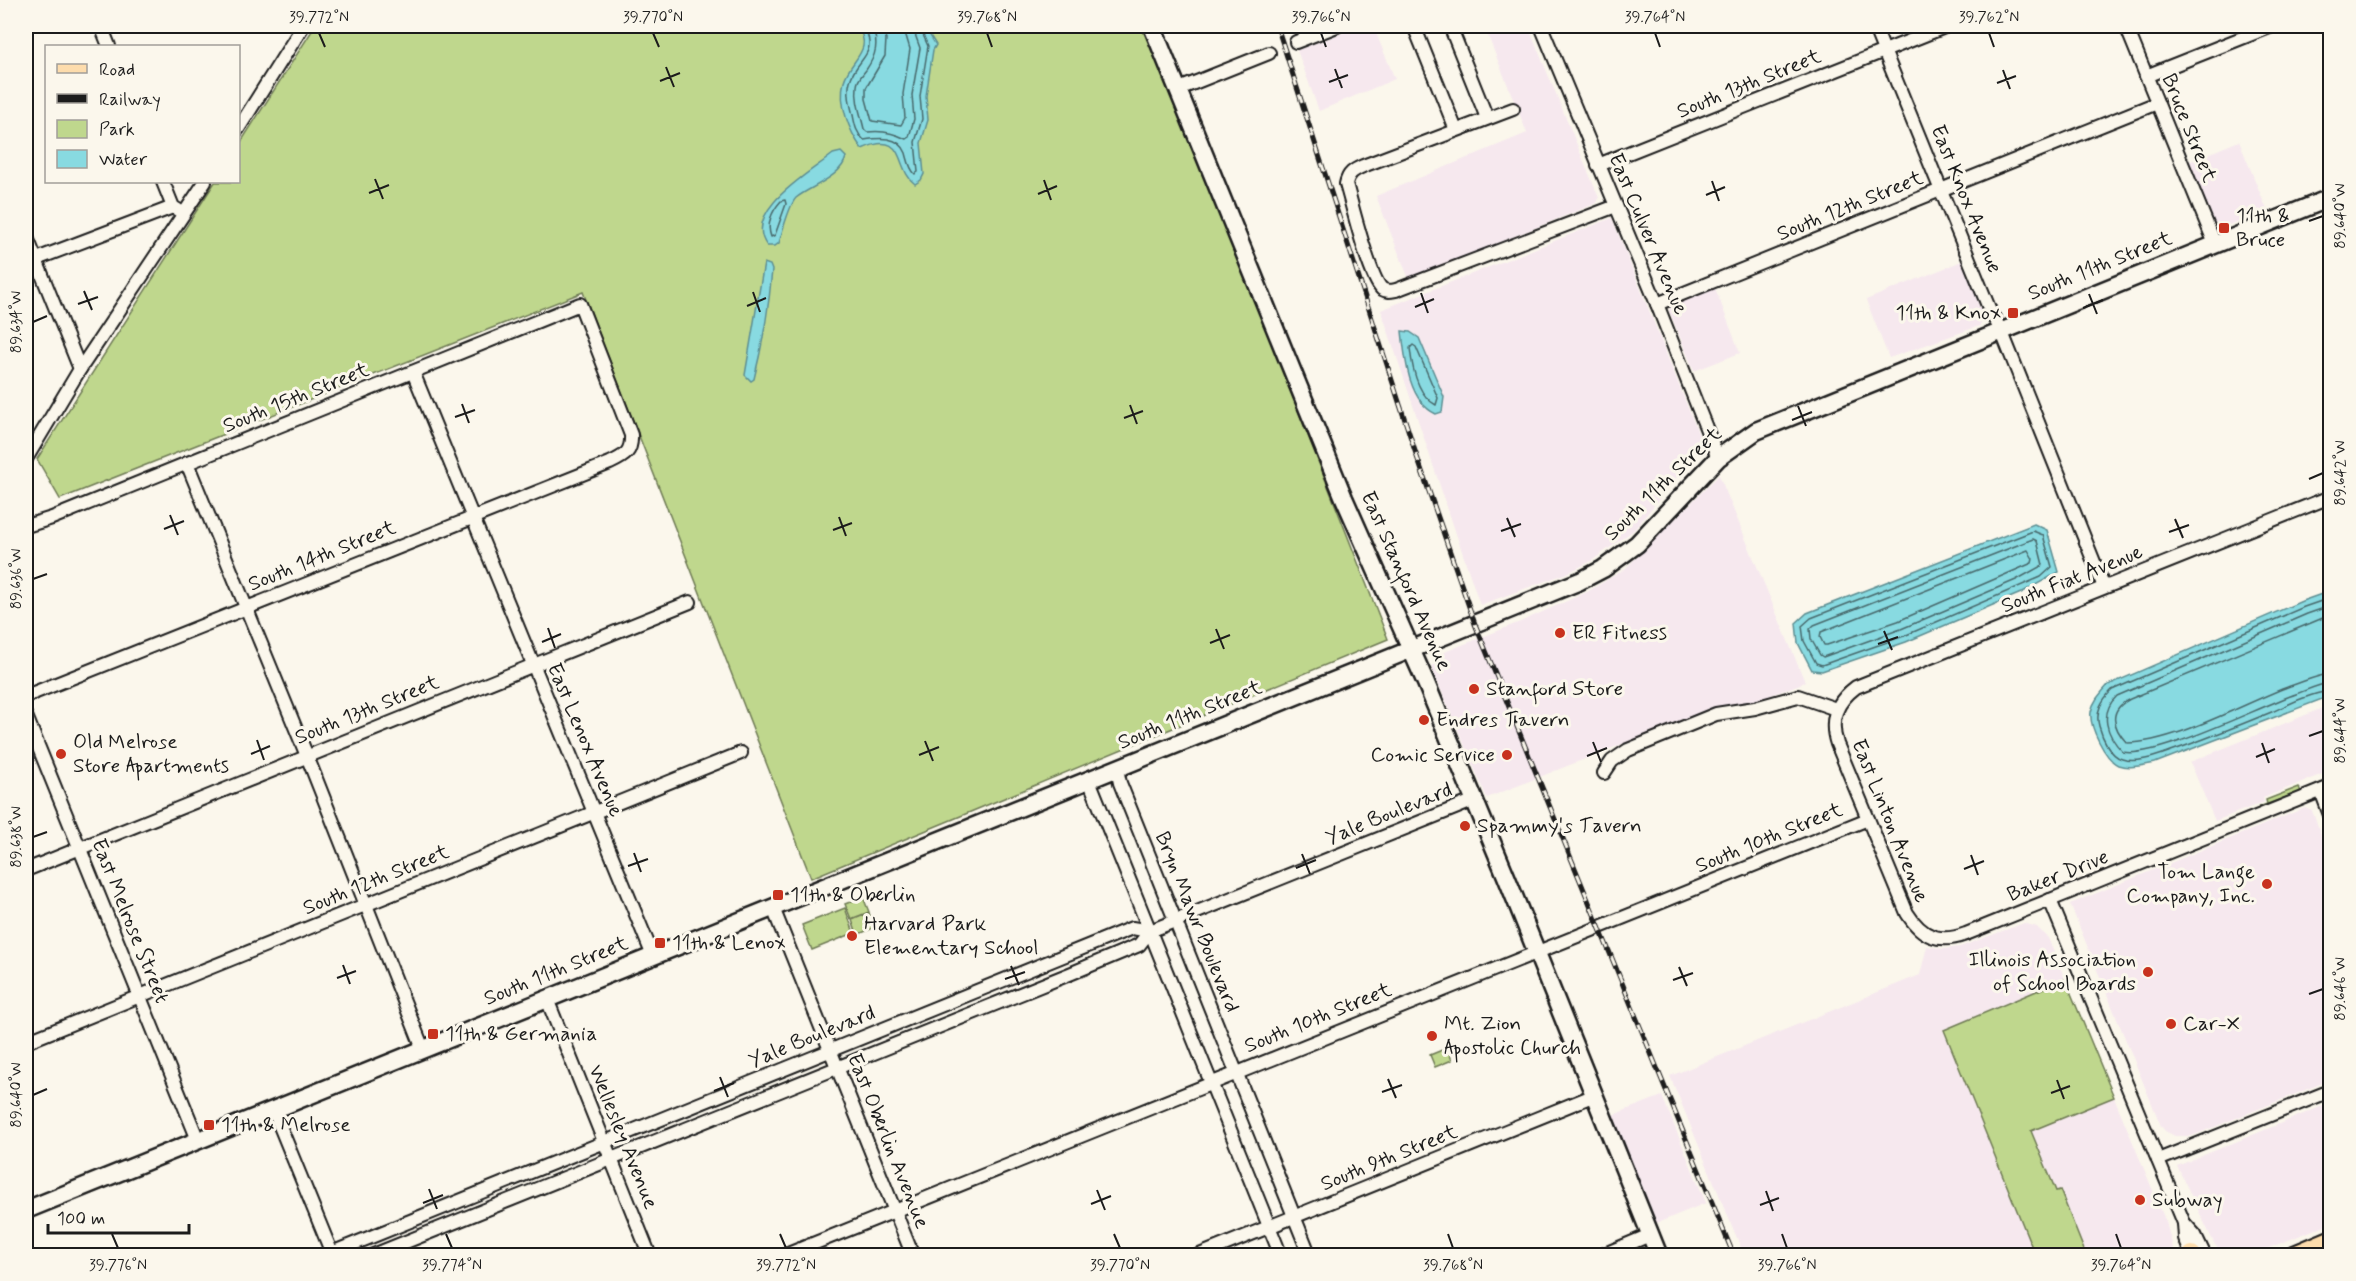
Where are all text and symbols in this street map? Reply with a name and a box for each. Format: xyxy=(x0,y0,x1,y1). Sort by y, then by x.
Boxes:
text: 39.772°N xyxy=(289,8,349,28)
text: 39.770°N xyxy=(623,8,683,28)
text: 39.768°N xyxy=(957,8,1017,28)
text: 39.766°N xyxy=(1292,8,1350,28)
text: 39.764°N xyxy=(1625,8,1685,28)
text: 39.762°N xyxy=(1959,8,2019,28)
street label: South 13th Street xyxy=(1673,42,1826,126)
legend xyxy=(45,45,240,183)
text: Road xyxy=(99,58,135,82)
street label: Bruce Street xyxy=(2154,69,2224,187)
text: Railway xyxy=(99,88,161,112)
text: Park xyxy=(99,118,135,142)
street label: East Knox Avenue xyxy=(1924,121,2008,277)
text: Water xyxy=(99,148,148,172)
street label: East Culver Avenue xyxy=(1601,149,1695,319)
street label: South 12th Street xyxy=(1773,164,1928,248)
text: 89.640°W xyxy=(2331,183,2351,249)
place label: 11th & Bruce xyxy=(2236,202,2290,254)
marker: 11th & Bruce xyxy=(2217,221,2231,235)
street label: South 11th Street xyxy=(2024,224,2177,308)
text: 89.634°W xyxy=(7,291,27,353)
place label: 11th & Knox xyxy=(1896,299,2001,327)
marker: 11th & Knox xyxy=(2006,306,2020,320)
street label: South 15th Street xyxy=(219,356,374,440)
street label: South 11th Street xyxy=(1598,420,1728,547)
text: 89.642°W xyxy=(2331,440,2351,506)
street label: East Stanford Avenue xyxy=(1352,487,1458,676)
street label: South 14th Street xyxy=(244,513,401,598)
street label: South Fiat Avenue xyxy=(1997,538,2147,620)
text: 89.636°W xyxy=(7,549,27,609)
place label: ER Fitness xyxy=(1572,619,1667,647)
marker: ER Fitness xyxy=(1553,626,1567,640)
street label: East Lenox Avenue xyxy=(540,659,630,821)
street label: South 13th Street xyxy=(291,668,444,752)
street label: South 11th Street xyxy=(1114,673,1267,757)
place label: Stanford Store xyxy=(1486,675,1623,705)
marker: Stanford Store xyxy=(1467,682,1481,696)
text: 89.644°W xyxy=(2331,698,2351,764)
place label: Endres Tavern xyxy=(1436,706,1570,734)
marker: Endres Tavern xyxy=(1417,713,1431,727)
place label: Old Melrose Store Apartments xyxy=(73,728,229,781)
street label: East Linton Avenue xyxy=(1844,735,1936,907)
place label: Comic Service xyxy=(1370,741,1495,769)
marker: Old Melrose Store Apartments xyxy=(54,747,68,761)
marker: Comic Service xyxy=(1500,748,1514,762)
street label: Yale Boulevard xyxy=(1321,776,1457,852)
street label: South 10th Street xyxy=(1691,796,1847,880)
text: 89.638°W xyxy=(7,806,27,868)
place label: Spammy's Tavern xyxy=(1477,812,1642,840)
marker: Spammy's Tavern xyxy=(1458,819,1472,833)
street label: Bryn Mawr Boulevard xyxy=(1148,827,1246,1017)
street label: East Melrose Street xyxy=(84,835,176,1008)
street label: South 12th Street xyxy=(299,838,454,922)
street label: Baker Drive xyxy=(2003,843,2113,909)
place label: Tom Lange Company, Inc. xyxy=(2126,858,2255,910)
marker: Tom Lange Company, Inc. xyxy=(2260,877,2274,891)
place label: 11th & Oberlin xyxy=(790,881,916,909)
marker: 11th & Oberlin xyxy=(771,888,785,902)
place label: Harvard Park Elementary School xyxy=(864,910,1039,962)
street label: South 11th Street xyxy=(480,929,633,1013)
place label: 11th & Lenox xyxy=(672,929,786,957)
marker: Harvard Park Elementary School xyxy=(845,929,859,943)
marker: 11th & Lenox xyxy=(653,936,667,950)
place label: Illinois Association of School Boards xyxy=(1968,946,2136,998)
text: 89.646°W xyxy=(2331,957,2351,1021)
marker: Illinois Association of School Boards xyxy=(2141,965,2155,979)
street label: South 10th Street xyxy=(1240,976,1396,1060)
street label: Yale Boulevard xyxy=(744,999,880,1075)
place label: Mt. Zion Apostolic Church xyxy=(1444,1010,1581,1063)
place label: Car-X xyxy=(2183,1010,2240,1038)
marker: Car-X xyxy=(2164,1017,2178,1031)
place label: 11th & Germania xyxy=(445,1020,597,1048)
marker: 11th & Germania xyxy=(426,1027,440,1041)
marker: Mt. Zion Apostolic Church xyxy=(1425,1029,1439,1043)
street label: East Oberlin Avenue xyxy=(840,1049,936,1233)
street label: Wellesley Avenue xyxy=(581,1061,665,1213)
text: 89.640°W xyxy=(7,1062,27,1128)
place label: 11th & Melrose xyxy=(221,1111,351,1139)
marker: 11th & Melrose xyxy=(202,1118,216,1132)
street label: South 9th Street xyxy=(1316,1118,1462,1198)
place label: Subway xyxy=(2152,1186,2223,1214)
marker: Subway xyxy=(2133,1193,2147,1207)
scale bar xyxy=(48,1197,189,1235)
text: 100 m xyxy=(57,1207,105,1231)
text: 39.776°N xyxy=(89,1256,147,1276)
text: 39.774°N xyxy=(422,1256,482,1276)
text: 39.772°N xyxy=(756,1256,816,1276)
text: 39.770°N xyxy=(1090,1256,1150,1276)
text: 39.768°N xyxy=(1423,1256,1483,1276)
text: 39.766°N xyxy=(1758,1256,1816,1276)
text: 39.764°N xyxy=(2091,1256,2151,1276)

